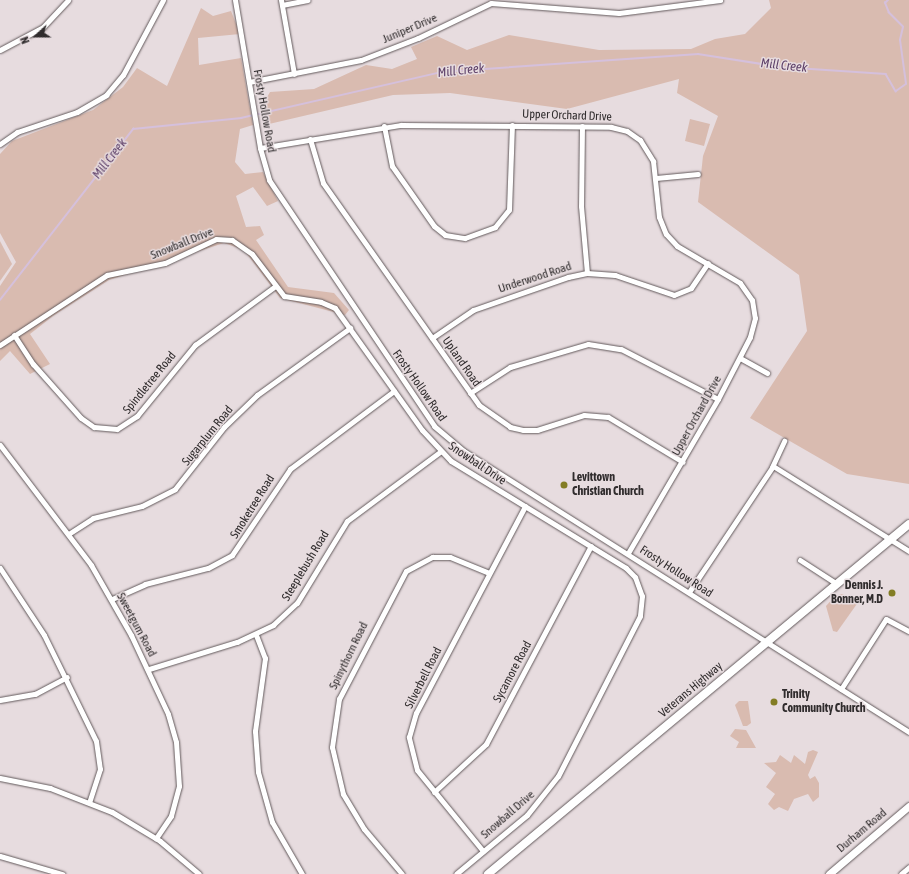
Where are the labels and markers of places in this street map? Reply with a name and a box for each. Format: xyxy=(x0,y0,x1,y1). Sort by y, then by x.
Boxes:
place label: Levittown Christian Church xyxy=(572,471,644,499)
marker: Levittown Christian Church xyxy=(559,480,569,490)
place label: Dennis J. Bonner, M.D xyxy=(831,579,883,607)
marker: Dennis J. Bonner, M.D xyxy=(886,587,898,599)
place label: Trinity Community Church xyxy=(782,688,866,716)
marker: Trinity Community Church xyxy=(769,697,779,707)

